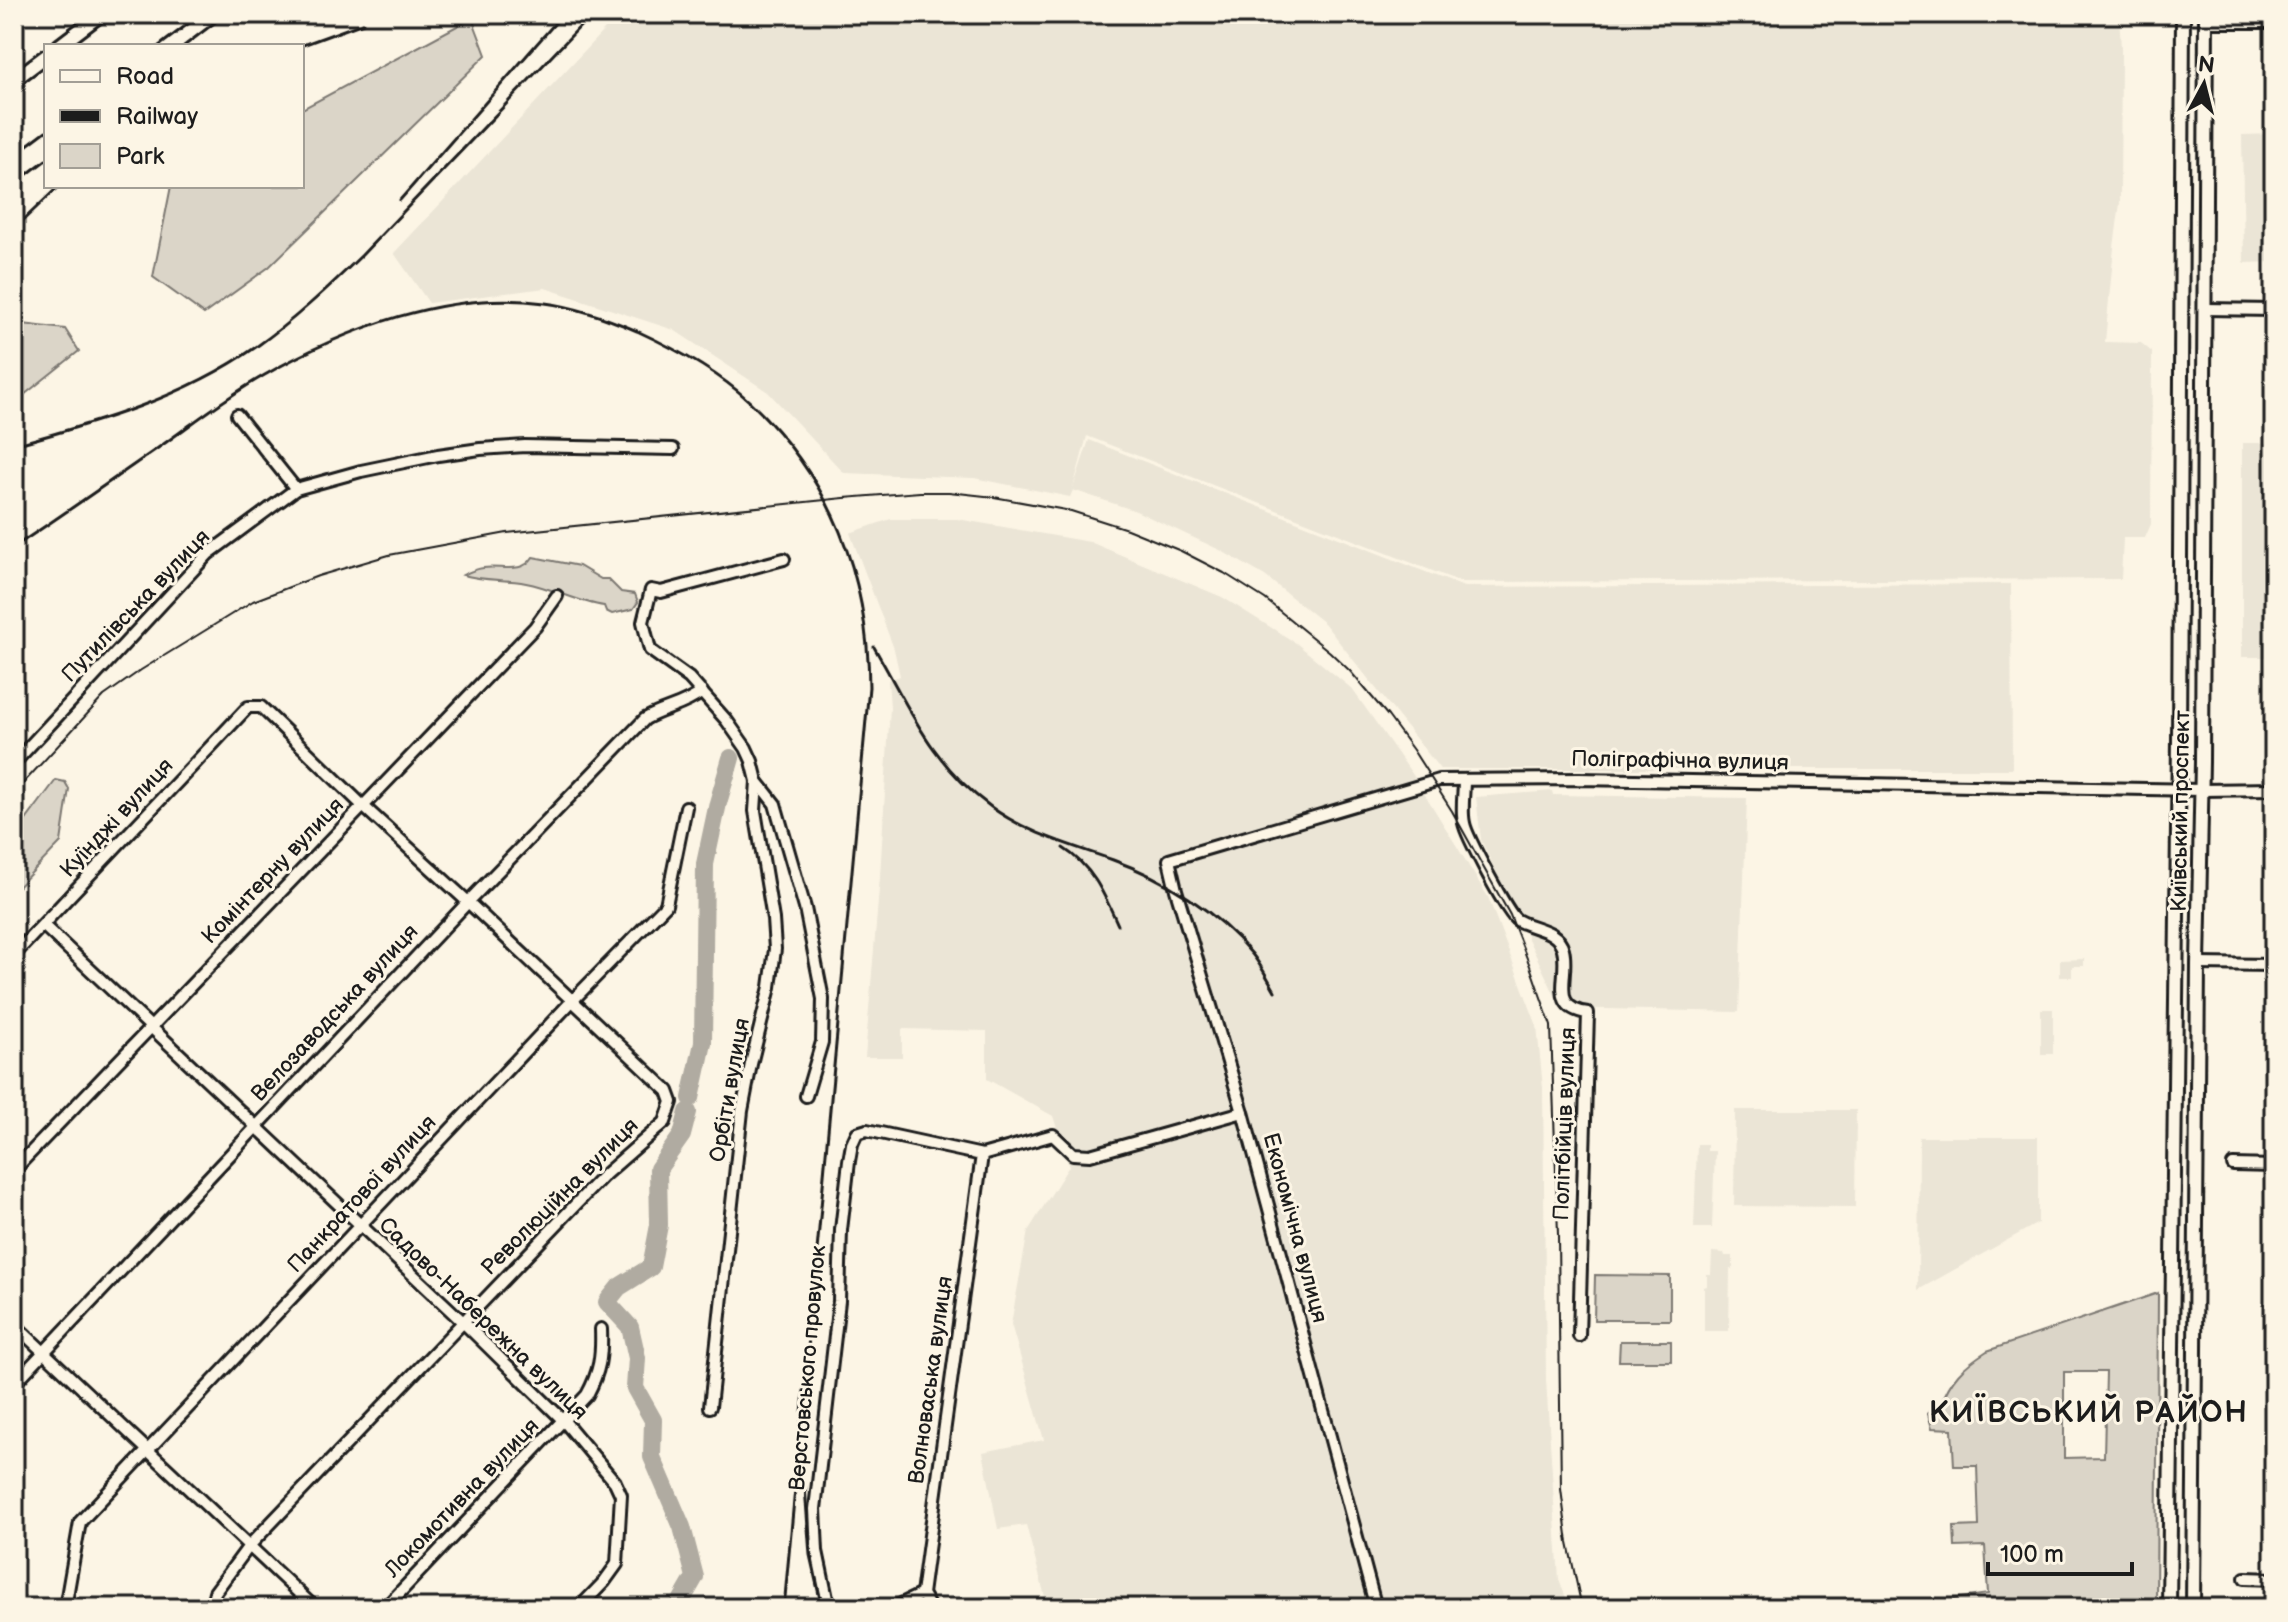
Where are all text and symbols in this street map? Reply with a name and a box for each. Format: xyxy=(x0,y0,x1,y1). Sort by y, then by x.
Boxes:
legend xyxy=(44,44,304,188)
north arrow xyxy=(2164,44,2244,124)
text: N xyxy=(2196,51,2216,80)
text: Road xyxy=(116,62,174,91)
text: Railway xyxy=(116,102,198,131)
text: Park xyxy=(116,142,164,171)
street label: Путилівська вулиця xyxy=(56,524,216,688)
street label: Київський проспект xyxy=(2166,709,2196,912)
street label: Поліграфічна вулиця xyxy=(1571,746,1789,776)
street label: Куїнджі вулиця xyxy=(55,753,179,883)
street label: Комінтерну вулиця xyxy=(196,792,350,950)
street label: Велозаводська вулиця xyxy=(246,919,424,1107)
street label: Орбіти вулиця xyxy=(704,1016,756,1164)
street label: Політбійців вулиця xyxy=(1548,1027,1582,1221)
street label: Панкратової вулиця xyxy=(282,1109,442,1279)
street label: Революційна вулиця xyxy=(476,1113,644,1281)
street label: Економічна вулиця xyxy=(1257,1130,1333,1326)
street label: Садово-Набережна вулиця xyxy=(373,1212,593,1426)
street label: Верстовського провулок xyxy=(784,1244,832,1492)
street label: Волноваська вулиця xyxy=(903,1274,959,1486)
district label: КИЇВСЬКИЙ РАЙОН xyxy=(1929,1393,2249,1431)
street label: Локомотивна вулиця xyxy=(378,1413,545,1584)
scale bar xyxy=(1988,1526,2132,1576)
text: 100 m xyxy=(2000,1540,2064,1569)

